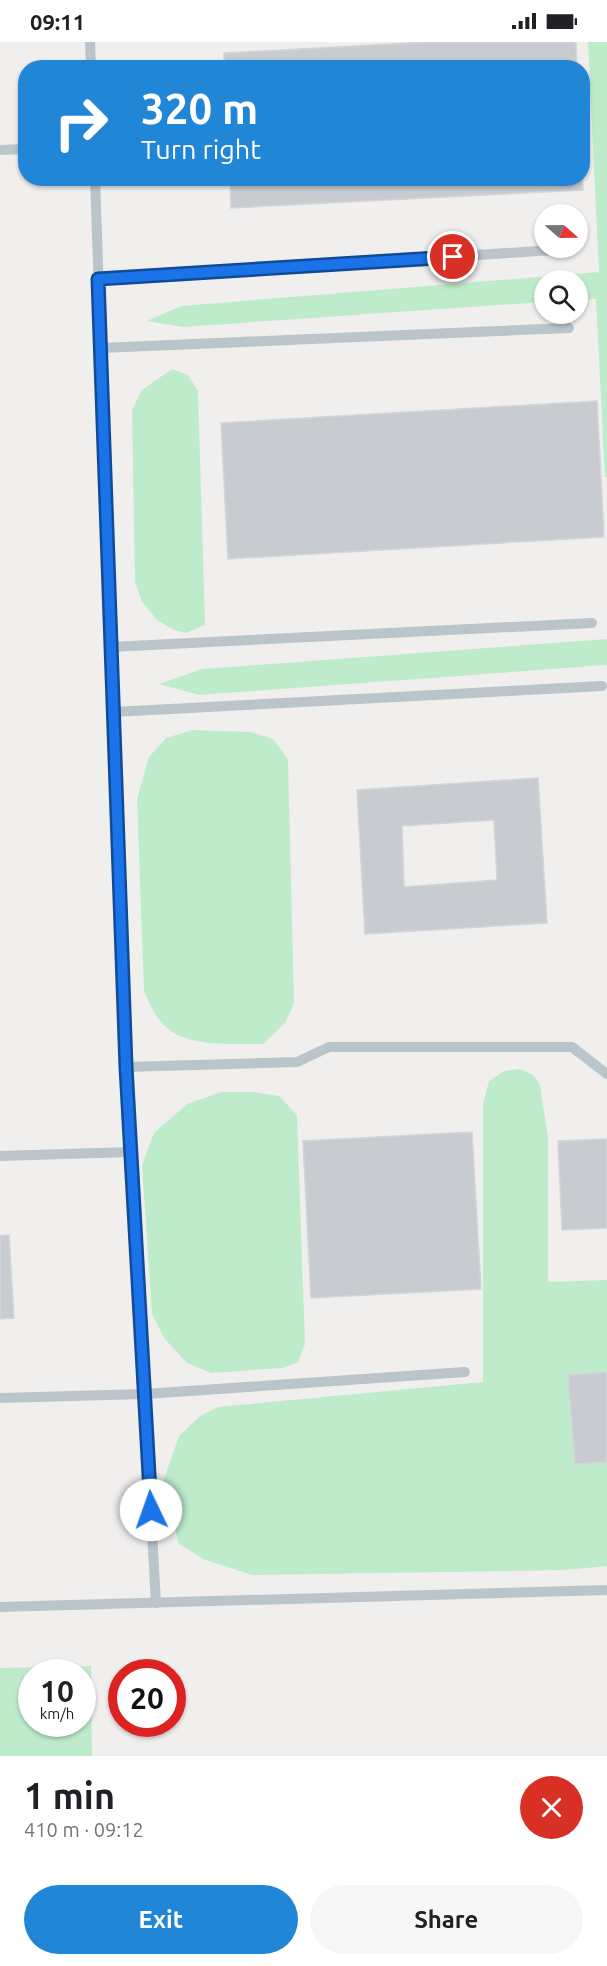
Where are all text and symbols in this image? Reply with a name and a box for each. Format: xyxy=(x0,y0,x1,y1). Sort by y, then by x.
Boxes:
text: 09:11 xyxy=(30,9,85,34)
icon: right xyxy=(42,84,120,162)
text: 320 m xyxy=(141,85,258,132)
text: Turn right xyxy=(141,134,261,164)
north arrow xyxy=(534,204,588,258)
map controls xyxy=(534,204,588,324)
pin xyxy=(427,231,478,282)
icon: arrive xyxy=(436,240,469,273)
button: search xyxy=(534,270,588,324)
position arrow xyxy=(119,1478,183,1542)
speed limit sign: 20 xyxy=(108,1659,186,1737)
text: 10 xyxy=(40,1674,74,1708)
text: km/h xyxy=(40,1705,74,1722)
text: 1 min xyxy=(24,1775,115,1816)
button: close xyxy=(520,1776,583,1839)
text: 410 m · 09:12 xyxy=(24,1818,144,1841)
button: Exit xyxy=(24,1885,298,1954)
button: Share xyxy=(310,1885,583,1954)

